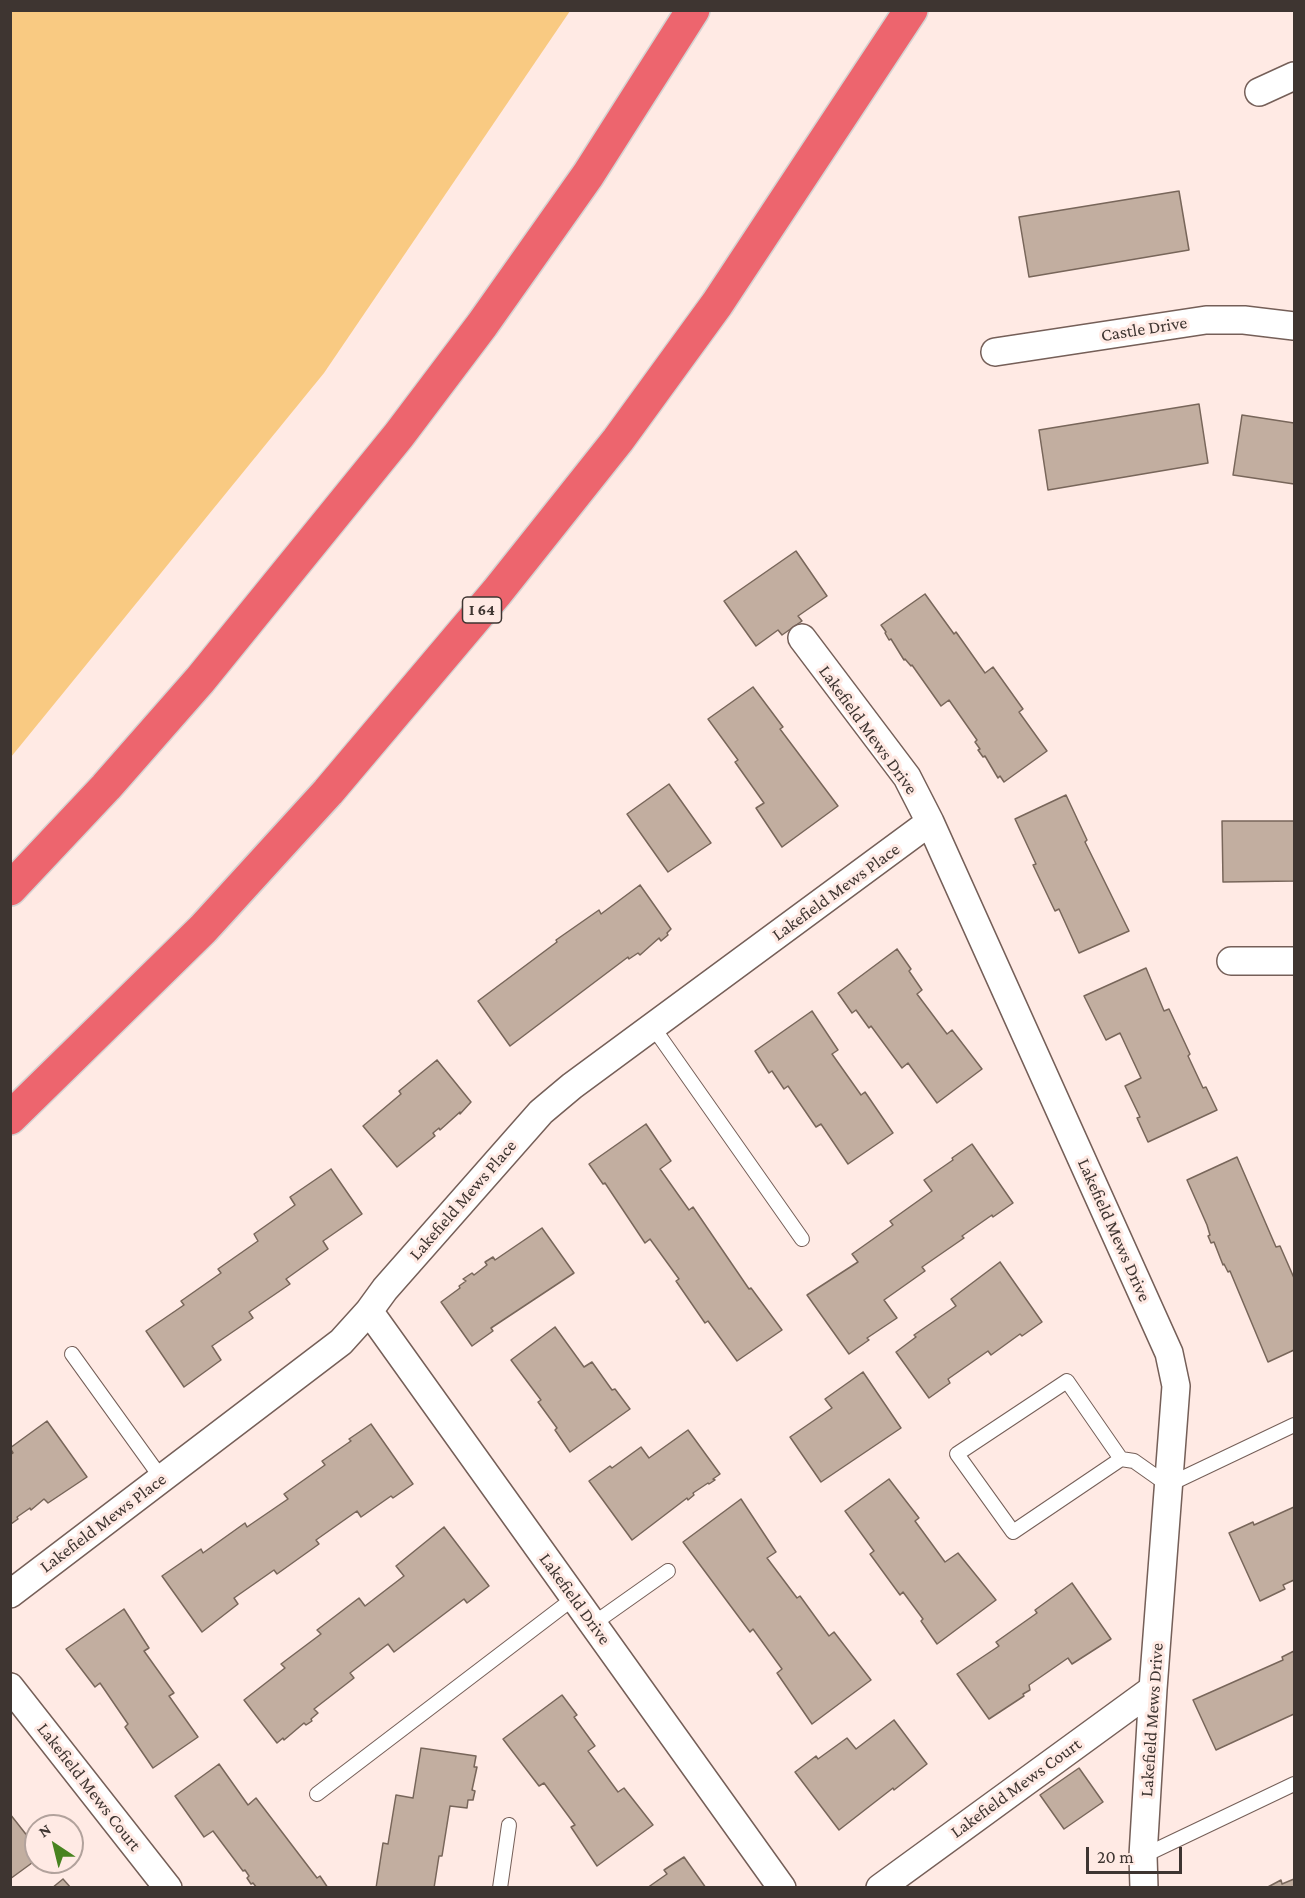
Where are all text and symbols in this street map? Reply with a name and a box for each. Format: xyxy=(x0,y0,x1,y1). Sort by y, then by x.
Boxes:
street label: Castle Drive xyxy=(1099,312,1189,346)
road number: I 64 xyxy=(462,597,502,623)
street label: Lakefield Mews Drive xyxy=(814,661,922,799)
street label: Lakefield Mews Place xyxy=(768,838,904,946)
street label: Lakefield Mews Place xyxy=(405,1135,521,1265)
street label: Lakefield Mews Drive xyxy=(1073,1155,1155,1305)
street label: Lakefield Mews Place xyxy=(36,1468,170,1578)
street label: Lakefield Drive xyxy=(535,1549,615,1649)
street label: Lakefield Mews Drive xyxy=(1136,1642,1168,1798)
street label: Lakefield Mews Court xyxy=(32,1719,146,1855)
street label: Lakefield Mews Court xyxy=(946,1733,1086,1843)
north arrow xyxy=(24,1814,84,1874)
text: N xyxy=(35,1820,54,1841)
scale bar xyxy=(1089,1835,1185,1873)
text: 20 m xyxy=(1097,1847,1134,1867)

